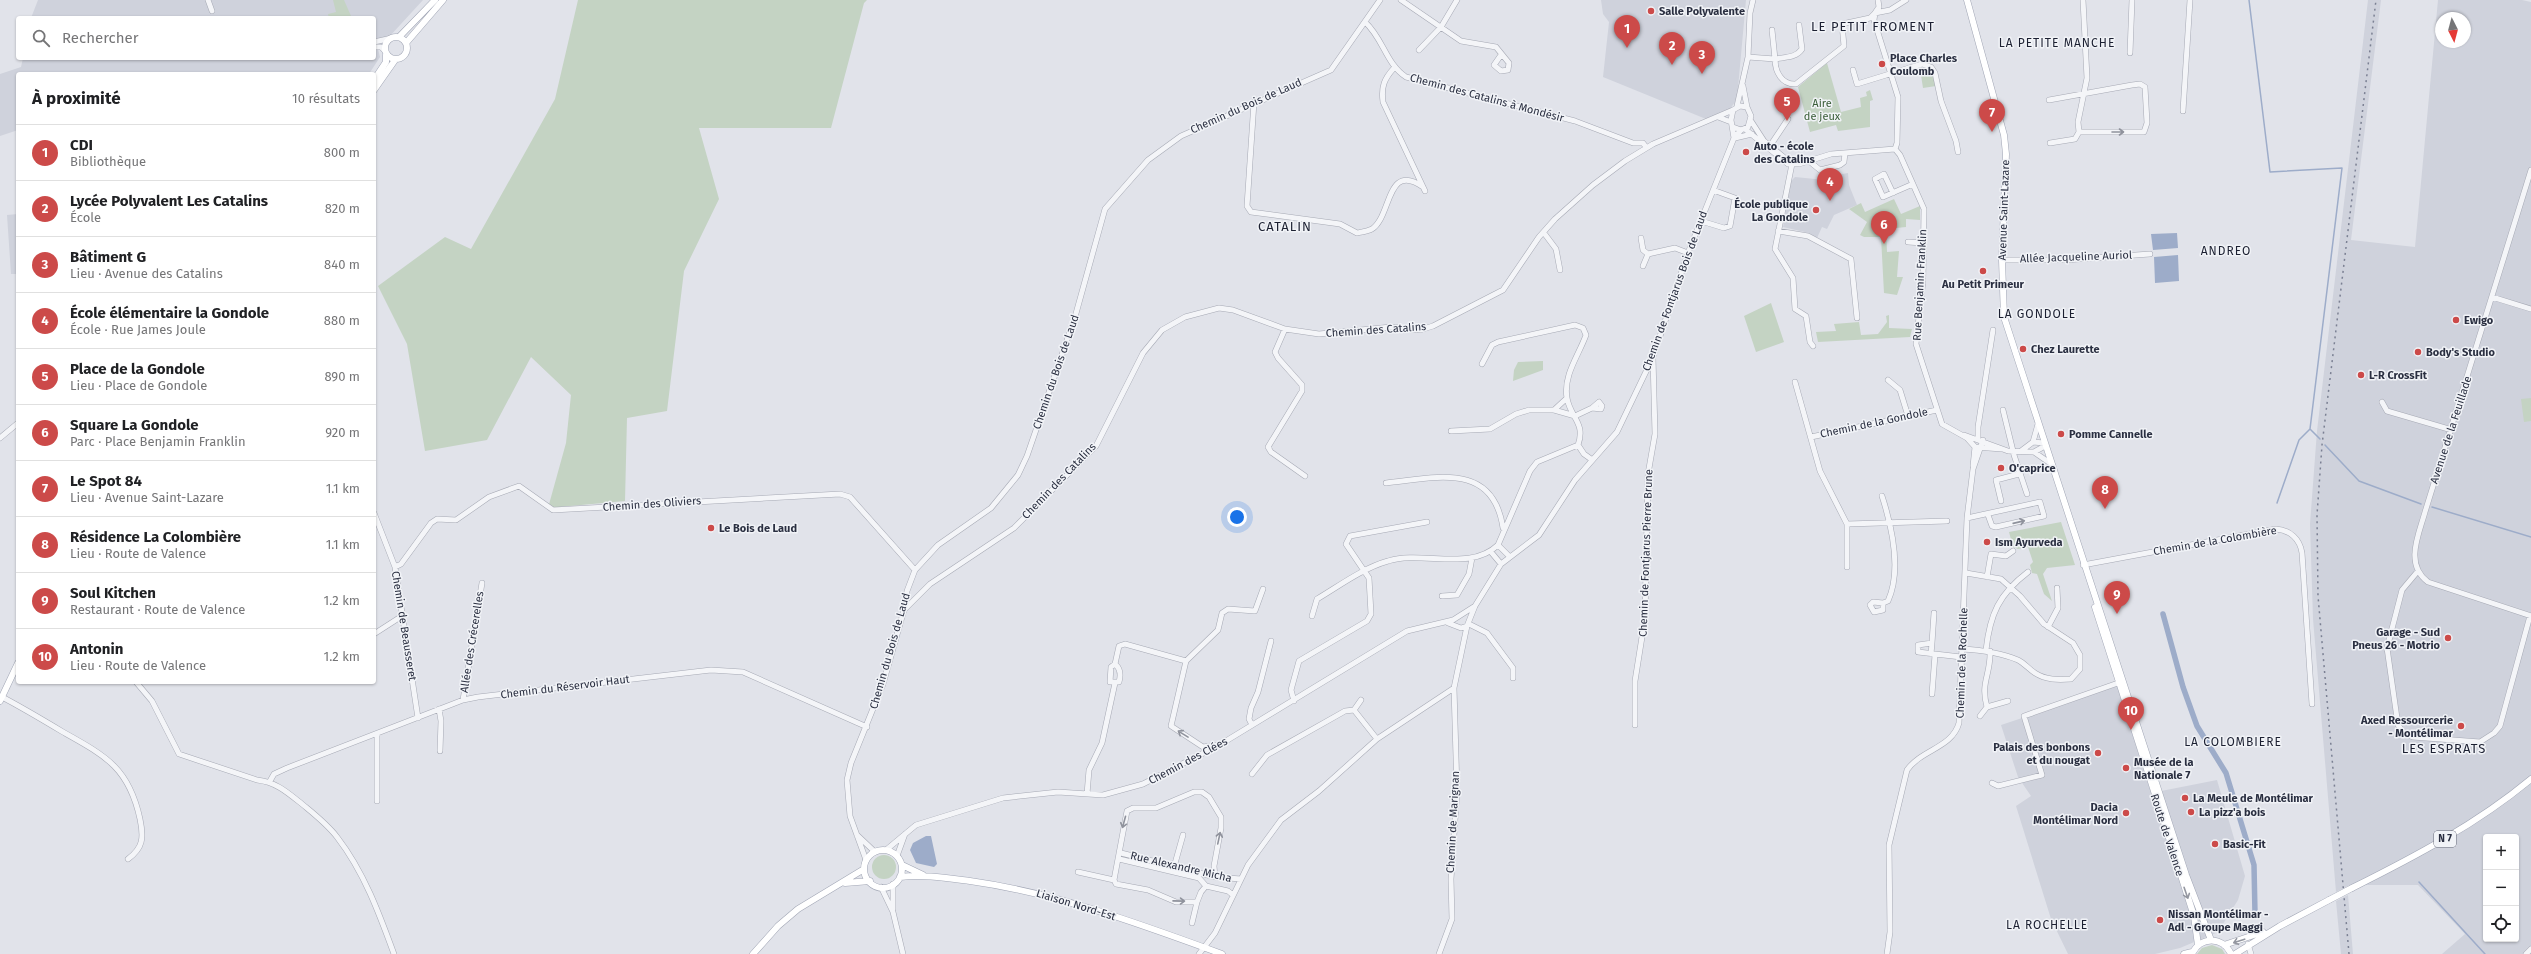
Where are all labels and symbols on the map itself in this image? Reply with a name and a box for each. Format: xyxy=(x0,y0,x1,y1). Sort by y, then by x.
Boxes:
place label: Salle Polyvalente xyxy=(1659,5,1745,18)
marker: Salle Polyvalente xyxy=(1646,6,1656,16)
north arrow xyxy=(2435,12,2471,48)
pin: 1 xyxy=(1614,15,1640,48)
district label: LE PETIT FROMENT xyxy=(1811,19,1935,34)
pin: 2 xyxy=(1659,32,1685,65)
district label: LA PETITE MANCHE xyxy=(1999,36,2115,50)
pin: 3 xyxy=(1689,41,1715,74)
place label: Place Charles Coulomb xyxy=(1890,52,1958,78)
marker: Place Charles Coulomb xyxy=(1877,59,1887,69)
street label: Chemin des Catalins à Mondésir xyxy=(1409,71,1566,125)
street label: Chemin du Bois de Laud xyxy=(1188,76,1304,136)
pin: 5 xyxy=(1774,88,1800,121)
park label: Aire de jeux xyxy=(1804,97,1841,123)
pin: 7 xyxy=(1979,99,2005,132)
one-way arrow xyxy=(2111,128,2124,136)
place label: Auto - école des Catalins xyxy=(1753,140,1816,166)
marker: Auto - école des Catalins xyxy=(1741,147,1751,157)
street label: Avenue Saint-Lazare xyxy=(1996,159,2012,261)
pin: 4 xyxy=(1817,168,1843,201)
place label: École publique La Gondole xyxy=(1734,197,1808,224)
marker: École publique La Gondole xyxy=(1811,205,1821,215)
street label: Chemin de Fontjarus Bois de Laud xyxy=(1640,209,1710,373)
pin: 6 xyxy=(1871,211,1897,244)
district label: CATALIN xyxy=(1258,219,1312,234)
street label: Rue Benjamin Franklin xyxy=(1911,229,1929,341)
district label: ANDREO xyxy=(2201,244,2251,258)
street label: Allée Jacqueline Auriol xyxy=(2020,249,2132,265)
marker: Au Petit Primeur xyxy=(1978,266,1988,276)
place label: Au Petit Primeur xyxy=(1941,278,2025,291)
district label: LA GONDOLE xyxy=(1998,307,2076,321)
street label: Chemin du Bois de Laud xyxy=(1030,313,1082,431)
place label: Ewigo xyxy=(2464,314,2494,327)
marker: Ewigo xyxy=(2451,315,2461,325)
street label: Chemin des Catalins xyxy=(1325,320,1427,340)
place label: Chez Laurette xyxy=(2031,343,2100,356)
marker: Chez Laurette xyxy=(2018,344,2028,354)
place label: Body's Studio xyxy=(2426,346,2495,359)
marker: Body's Studio xyxy=(2413,347,2423,357)
place label: L-R CrossFit xyxy=(2369,369,2428,382)
marker: L-R CrossFit xyxy=(2356,370,2366,380)
street label: Avenue de la Feuillade xyxy=(2427,375,2475,485)
street label: Chemin de la Gondole xyxy=(1819,405,1929,441)
place label: Pomme Cannelle xyxy=(2069,428,2153,441)
marker: Pomme Cannelle xyxy=(2056,429,2066,439)
street label: Chemin des Catalins xyxy=(1019,440,1099,522)
place label: O'caprice xyxy=(2009,462,2056,475)
marker: O'caprice xyxy=(1996,463,2006,473)
street label: Chemin de Fontjarus Pierre Brune xyxy=(1637,469,1655,637)
pin: 8 xyxy=(2092,476,2118,509)
street label: Chemin des Oliviers xyxy=(602,494,702,514)
your location xyxy=(1227,507,1247,527)
one-way arrow xyxy=(2012,518,2025,525)
place label: Le Bois de Laud xyxy=(719,522,797,535)
marker: Le Bois de Laud xyxy=(706,523,716,533)
street label: Chemin de la Colombière xyxy=(2152,524,2278,558)
place label: Ism Ayurveda xyxy=(1995,536,2063,549)
marker: Ism Ayurveda xyxy=(1982,537,1992,547)
street label: Chemin de Beausseret xyxy=(389,570,419,682)
pin: 9 xyxy=(2104,581,2130,614)
street label: Allée des Crécerelles xyxy=(458,590,486,694)
street label: Chemin du Bois de Laud xyxy=(867,591,913,711)
street label: Chemin de la Rochelle xyxy=(1954,607,1970,719)
place label: Garage - Sud Pneus 26 - Motrio xyxy=(2352,626,2441,652)
marker: Garage - Sud Pneus 26 - Motrio xyxy=(2443,633,2453,643)
street label: Chemin du Réservoir Haut xyxy=(500,673,630,701)
pin: 10 xyxy=(2118,697,2144,730)
place label: Axed Ressourcerie - Montélimar xyxy=(2360,714,2454,740)
marker: Axed Ressourcerie - Montélimar xyxy=(2456,721,2466,731)
one-way arrow xyxy=(1178,730,1189,738)
street label: Chemin des Clées xyxy=(1146,735,1230,787)
district label: LA COLOMBIERE xyxy=(2184,735,2282,749)
place label: Palais des bonbons et du nougat xyxy=(1993,741,2091,767)
district label: LES ESPRATS xyxy=(2402,741,2486,756)
marker: Palais des bonbons et du nougat xyxy=(2093,748,2103,758)
place label: Musée de la Nationale 7 xyxy=(2134,756,2194,782)
marker: Musée de la Nationale 7 xyxy=(2121,763,2131,773)
street label: Chemin de Marignan xyxy=(1444,771,1462,873)
street label: Route de Valence xyxy=(2148,792,2186,878)
place label: La Meule de Montélimar xyxy=(2193,792,2314,805)
marker: La Meule de Montélimar xyxy=(2180,793,2190,803)
place label: Dacia Montélimar Nord xyxy=(2033,801,2118,827)
place label: La pizz'a bois xyxy=(2199,806,2266,819)
marker: La pizz'a bois xyxy=(2186,807,2196,817)
marker: Dacia Montélimar Nord xyxy=(2121,808,2131,818)
one-way arrow xyxy=(1120,816,1127,829)
road number: N 7 xyxy=(2434,831,2456,847)
one-way arrow xyxy=(1216,832,1224,845)
place label: Basic-Fit xyxy=(2223,838,2267,851)
marker: Basic-Fit xyxy=(2210,839,2220,849)
street label: Rue Alexandre Micha xyxy=(1129,849,1233,885)
one-way arrow xyxy=(2183,886,2190,899)
street label: Liaison Nord-Est xyxy=(1035,887,1117,923)
one-way arrow xyxy=(1172,897,1185,905)
place label: Nissan Montélimar - Adl - Groupe Maggi xyxy=(2167,908,2269,934)
marker: Nissan Montélimar - Adl - Groupe Maggi xyxy=(2155,915,2165,925)
district label: LA ROCHELLE xyxy=(2006,918,2088,932)
one-way arrow xyxy=(2234,937,2246,945)

